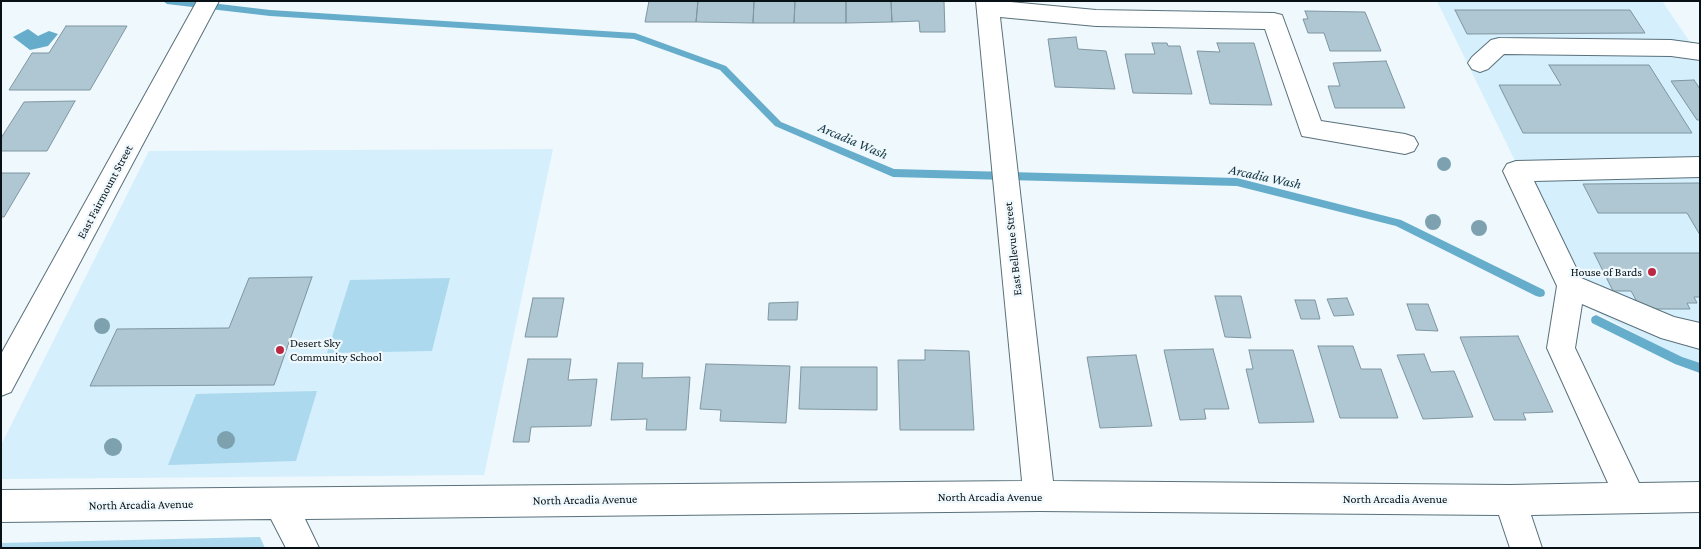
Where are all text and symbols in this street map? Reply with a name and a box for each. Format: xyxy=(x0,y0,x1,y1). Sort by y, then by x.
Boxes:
water label: Arcadia Wash xyxy=(816,119,890,163)
street label: East Fairmount Street xyxy=(74,143,136,241)
water label: Arcadia Wash xyxy=(1227,161,1303,193)
street label: East Bellevue Street xyxy=(1001,202,1025,296)
place label: House of Bards xyxy=(1571,265,1642,279)
marker: House of Bards xyxy=(1646,266,1658,278)
place label: Desert Sky Community School xyxy=(290,336,382,364)
marker: Desert Sky Community School xyxy=(274,344,286,356)
street label: North Arcadia Avenue xyxy=(938,490,1042,504)
street label: North Arcadia Avenue xyxy=(533,492,637,508)
street label: North Arcadia Avenue xyxy=(1343,492,1447,506)
street label: North Arcadia Avenue xyxy=(89,497,193,513)

